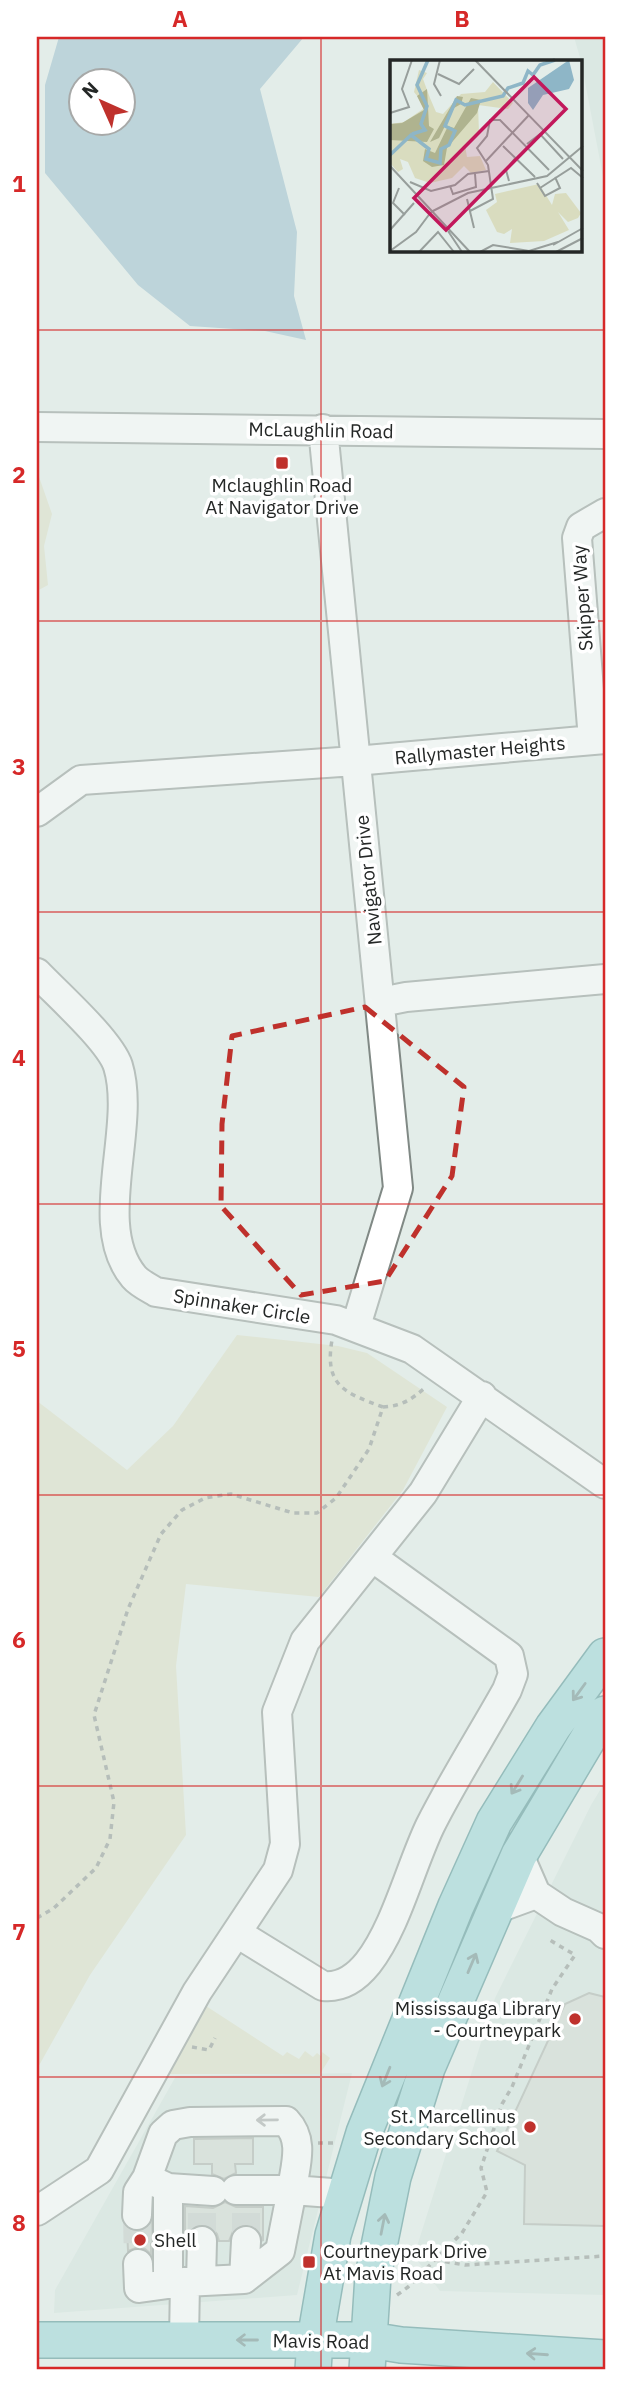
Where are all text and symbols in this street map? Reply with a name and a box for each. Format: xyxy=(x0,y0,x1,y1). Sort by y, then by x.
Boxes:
text: A xyxy=(172,3,188,33)
text: B xyxy=(454,3,470,33)
inset map xyxy=(390,60,582,252)
north arrow xyxy=(66,66,136,136)
text: N xyxy=(77,77,103,103)
text: 1 xyxy=(12,168,26,198)
street label: McLaughlin Road xyxy=(248,417,394,443)
marker: Mclaughlin Road At Navigator Drive xyxy=(274,455,290,471)
text: 2 xyxy=(12,459,26,489)
place label: Mclaughlin Road At Navigator Drive xyxy=(205,473,359,519)
street label: Skipper Way xyxy=(566,544,598,652)
street label: Rallymaster Heights xyxy=(394,731,566,769)
text: 3 xyxy=(12,751,26,781)
street label: Navigator Drive xyxy=(349,814,387,946)
text: 4 xyxy=(12,1042,26,1072)
street label: Spinnaker Circle xyxy=(172,1283,312,1329)
text: 5 xyxy=(12,1333,26,1363)
text: 6 xyxy=(12,1624,26,1654)
one-way arrow xyxy=(572,1682,586,1701)
one-way arrow xyxy=(510,1775,524,1795)
text: 7 xyxy=(12,1916,26,1946)
one-way arrow xyxy=(466,1953,479,1974)
place label: Mississauga Library - Courtneypark xyxy=(395,1996,562,2042)
marker: Mississauga Library - Courtneypark xyxy=(567,2011,583,2027)
one-way arrow xyxy=(379,2066,392,2088)
place label: St. Marcellinus Secondary School xyxy=(364,2104,516,2150)
one-way arrow xyxy=(255,2114,278,2127)
marker: St. Marcellinus Secondary School xyxy=(522,2119,538,2135)
text: 8 xyxy=(12,2207,26,2237)
one-way arrow xyxy=(377,2213,391,2236)
place label: Shell xyxy=(154,2228,197,2252)
marker: Shell xyxy=(132,2232,148,2248)
place label: Courtneypark Drive At Mavis Road xyxy=(323,2239,487,2285)
marker: Courtneypark Drive At Mavis Road xyxy=(301,2254,317,2270)
street label: Mavis Road xyxy=(272,2328,370,2354)
one-way arrow xyxy=(235,2333,258,2347)
one-way arrow xyxy=(526,2347,549,2360)

